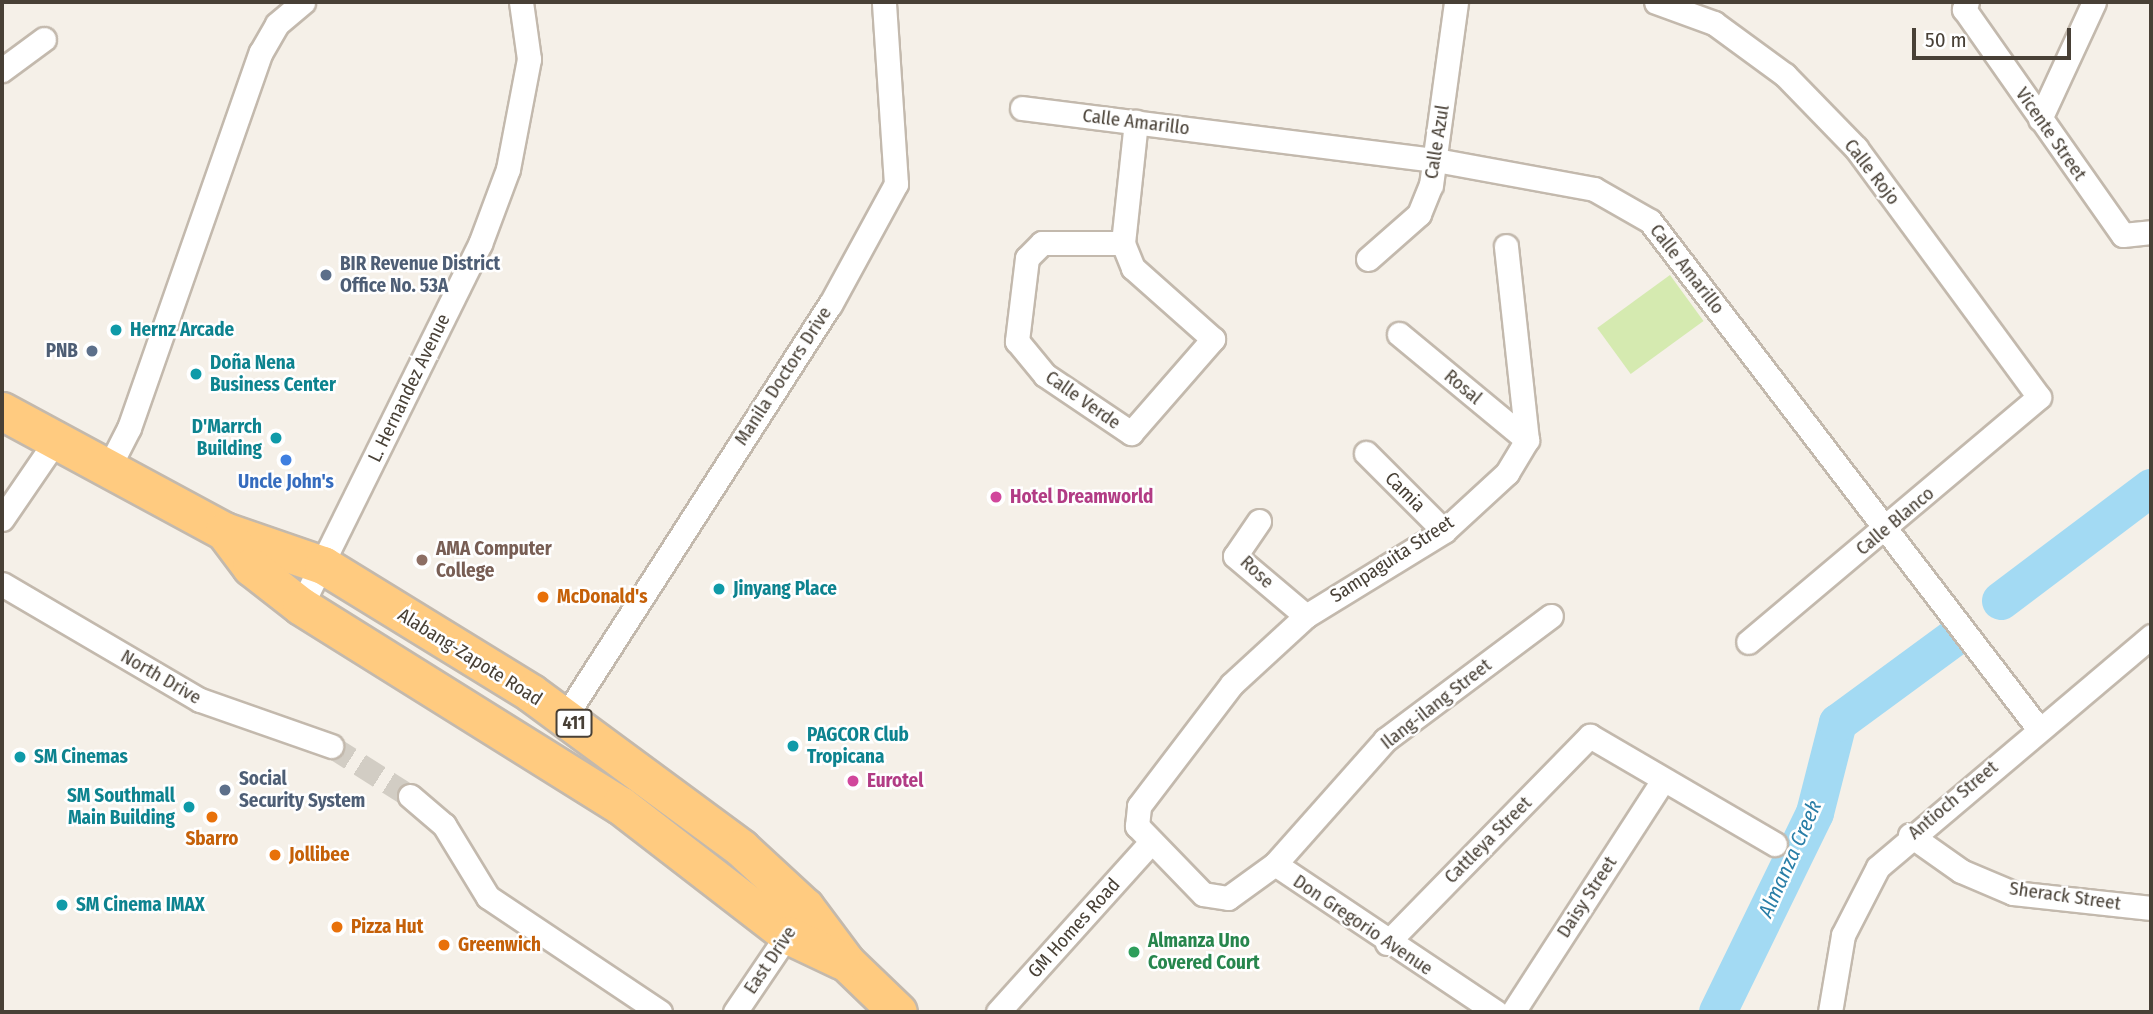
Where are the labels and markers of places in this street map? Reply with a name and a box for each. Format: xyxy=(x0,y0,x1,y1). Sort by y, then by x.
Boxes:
place label: BIR Revenue District Office No. 53A xyxy=(340,253,500,297)
marker: BIR Revenue District Office No. 53A xyxy=(318,267,334,283)
place label: Hernz Arcade xyxy=(130,319,234,341)
marker: Hernz Arcade xyxy=(108,322,124,338)
place label: PNB xyxy=(46,340,78,362)
marker: PNB xyxy=(84,343,100,359)
place label: Doña Nena Business Center xyxy=(210,352,336,396)
marker: Doña Nena Business Center xyxy=(188,366,204,382)
place label: D'Marrch Building xyxy=(192,416,262,460)
marker: D'Marrch Building xyxy=(268,430,284,446)
marker: Uncle John's xyxy=(278,452,294,468)
place label: Uncle John's xyxy=(238,471,334,493)
place label: Hotel Dreamworld xyxy=(1010,486,1153,508)
marker: Hotel Dreamworld xyxy=(988,489,1004,505)
place label: AMA Computer College xyxy=(436,538,552,582)
marker: AMA Computer College xyxy=(414,552,430,568)
place label: Jinyang Place xyxy=(733,578,837,600)
marker: Jinyang Place xyxy=(711,581,727,597)
place label: McDonald's xyxy=(557,586,647,608)
marker: McDonald's xyxy=(535,589,551,605)
place label: PAGCOR Club Tropicana xyxy=(807,724,909,768)
marker: PAGCOR Club Tropicana xyxy=(785,738,801,754)
place label: SM Cinemas xyxy=(34,746,128,768)
marker: SM Cinemas xyxy=(12,749,28,765)
place label: Social Security System xyxy=(239,768,365,812)
place label: Eurotel xyxy=(867,770,923,792)
marker: Eurotel xyxy=(845,773,861,789)
marker: Social Security System xyxy=(217,782,233,798)
place label: SM Southmall Main Building xyxy=(67,785,175,829)
marker: SM Southmall Main Building xyxy=(181,799,197,815)
marker: Sbarro xyxy=(204,809,220,825)
place label: Sbarro xyxy=(186,828,238,850)
place label: Jollibee xyxy=(289,844,350,866)
marker: Jollibee xyxy=(267,847,283,863)
place label: SM Cinema IMAX xyxy=(76,894,205,916)
marker: SM Cinema IMAX xyxy=(54,897,70,913)
place label: Pizza Hut xyxy=(351,916,423,938)
marker: Pizza Hut xyxy=(329,919,345,935)
place label: Almanza Uno Covered Court xyxy=(1148,930,1260,974)
place label: Greenwich xyxy=(458,934,541,956)
marker: Greenwich xyxy=(436,937,452,953)
marker: Almanza Uno Covered Court xyxy=(1126,944,1142,960)

